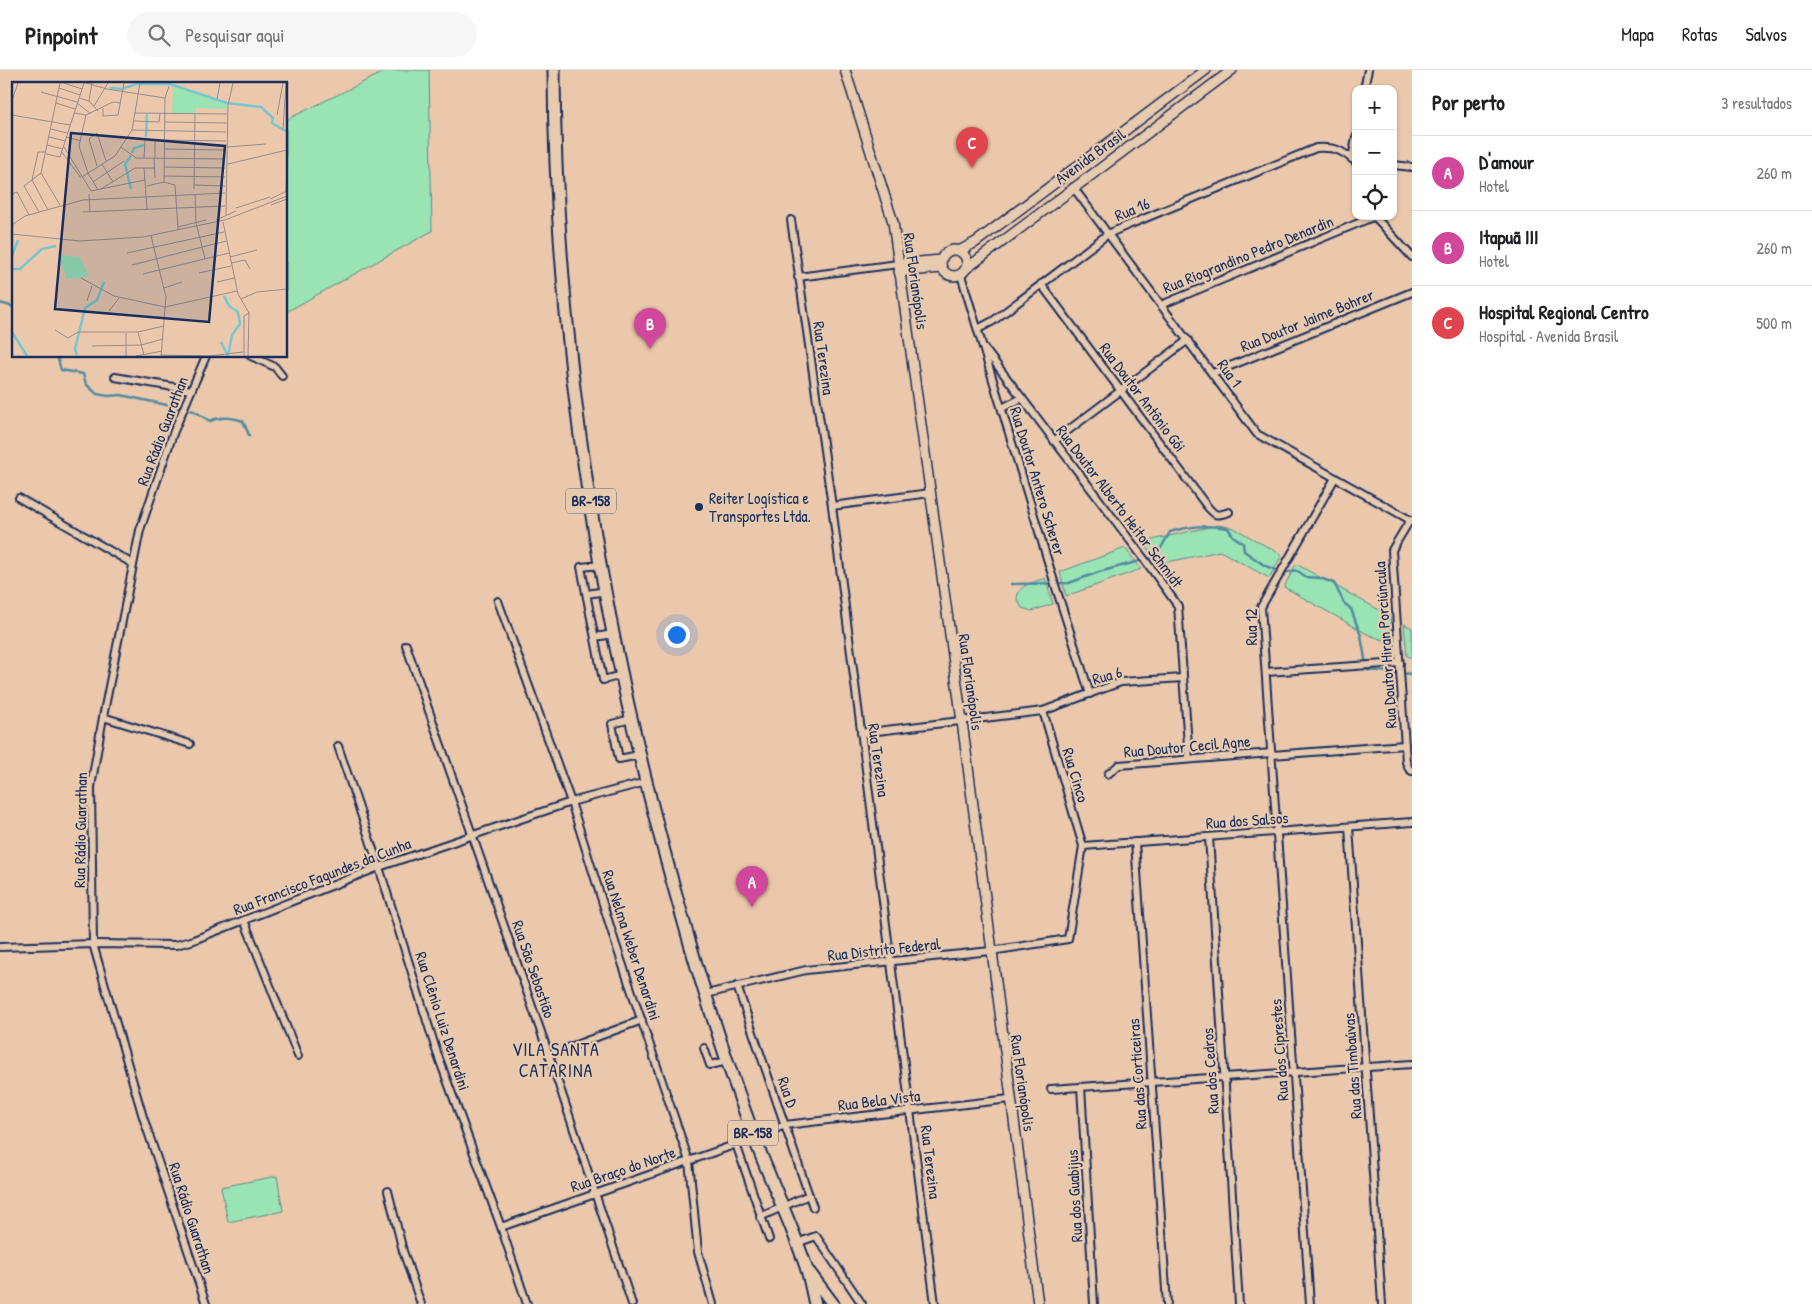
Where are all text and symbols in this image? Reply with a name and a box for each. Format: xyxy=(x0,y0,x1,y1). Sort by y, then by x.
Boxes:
search box xyxy=(127,12,477,57)
text: Pinpoint xyxy=(25,19,97,51)
icon: search xyxy=(145,21,173,49)
text: Pesquisar aqui xyxy=(185,22,284,48)
text: Mapa xyxy=(1621,22,1654,47)
text: Rotas xyxy=(1682,22,1718,47)
text: Salvos xyxy=(1746,22,1787,47)
inset map xyxy=(12,82,288,358)
map controls xyxy=(1352,85,1397,220)
button: + xyxy=(1352,85,1397,130)
text: Por perto xyxy=(1432,88,1505,117)
text: 3 resultados xyxy=(1721,92,1792,114)
street label: Avenida Brasil xyxy=(1050,123,1130,189)
pin: C xyxy=(956,127,988,168)
button: − xyxy=(1352,130,1397,175)
text: D'amour xyxy=(1479,149,1534,175)
text: A xyxy=(1444,162,1452,184)
text: 260 m xyxy=(1756,162,1792,184)
button: locate xyxy=(1352,175,1397,220)
text: Hotel xyxy=(1479,175,1509,197)
street label: Rua 16 xyxy=(1111,192,1153,226)
street label: Rua Riograndino Pedro Denardin xyxy=(1159,210,1337,298)
text: Itapuã III xyxy=(1479,224,1538,250)
street label: Rua Florianópolis xyxy=(898,231,934,331)
text: B xyxy=(1444,237,1452,259)
text: 260 m xyxy=(1756,237,1792,259)
text: Hotel xyxy=(1479,250,1509,272)
street label: Rua Doutor Jaime Bohrer xyxy=(1237,283,1377,357)
text: Hospital Regional Centro xyxy=(1479,299,1649,325)
pin: B xyxy=(634,308,666,349)
text: C xyxy=(1444,312,1452,334)
text: 500 m xyxy=(1756,312,1792,334)
street label: Rua Terezina xyxy=(808,320,840,396)
text: Hospital · Avenida Brasil xyxy=(1479,325,1618,347)
street label: Rua Doutor Antônio Gói xyxy=(1095,338,1191,456)
street label: Rua 1 xyxy=(1212,355,1248,392)
street label: Rua Rádio Guarathan xyxy=(131,373,193,489)
street label: Rua Doutor Antero Scherer xyxy=(1005,404,1071,558)
street label: Rua Doutor Alberto Heitor Schmidt xyxy=(1052,420,1189,592)
place label: Reiter Logística e Transportes Ltda. xyxy=(709,487,811,527)
road number: BR-158 xyxy=(566,488,616,514)
marker: Reiter Logística e Transportes Ltda. xyxy=(693,501,705,513)
street label: Rua Doutor Hiran Porciúncula xyxy=(1368,561,1402,729)
street label: Rua 12 xyxy=(1240,608,1262,645)
your location xyxy=(664,622,690,648)
street label: Rua Florianópolis xyxy=(953,632,989,732)
street label: Rua 6 xyxy=(1090,660,1124,690)
street label: Rua Terezina xyxy=(863,722,895,798)
street label: Rua Doutor Cecil Agne xyxy=(1123,729,1252,763)
street label: Rua Cinco xyxy=(1057,745,1095,805)
street label: Rua Rádio Guarathan xyxy=(68,772,92,888)
street label: Rua dos Salsos xyxy=(1205,806,1289,834)
street label: Rua Francisco Fagundes da Cunha xyxy=(230,832,414,920)
pin: A xyxy=(736,866,768,907)
street label: Rua Nelma Weber Denardini xyxy=(597,867,667,1023)
street label: Rua São Sebastião xyxy=(507,917,561,1021)
street label: Rua Distrito Federal xyxy=(826,932,942,966)
street label: Rua Clênio Luiz Denardini xyxy=(410,949,476,1093)
street label: Rua dos Ciprestes xyxy=(1264,998,1294,1102)
street label: Rua das Timbaúvas xyxy=(1337,1012,1367,1120)
street label: Rua das Corticeiras xyxy=(1122,1018,1152,1130)
street label: Rua dos Cedros xyxy=(1196,1027,1224,1115)
street label: Rua Florianópolis xyxy=(1005,1033,1041,1133)
district label: VILA SANTA CATARINA xyxy=(512,1037,600,1083)
street label: Rua D xyxy=(773,1074,804,1111)
street label: Rua Bela Vista xyxy=(837,1084,921,1116)
road number: BR-158 xyxy=(728,1120,778,1146)
street label: Rua Terezina xyxy=(916,1124,946,1200)
street label: Rua Braço do Norte xyxy=(567,1141,679,1197)
street label: Rua dos Guabijus xyxy=(1061,1149,1087,1243)
street label: Rua Rádio Guarathan xyxy=(164,1160,220,1276)

